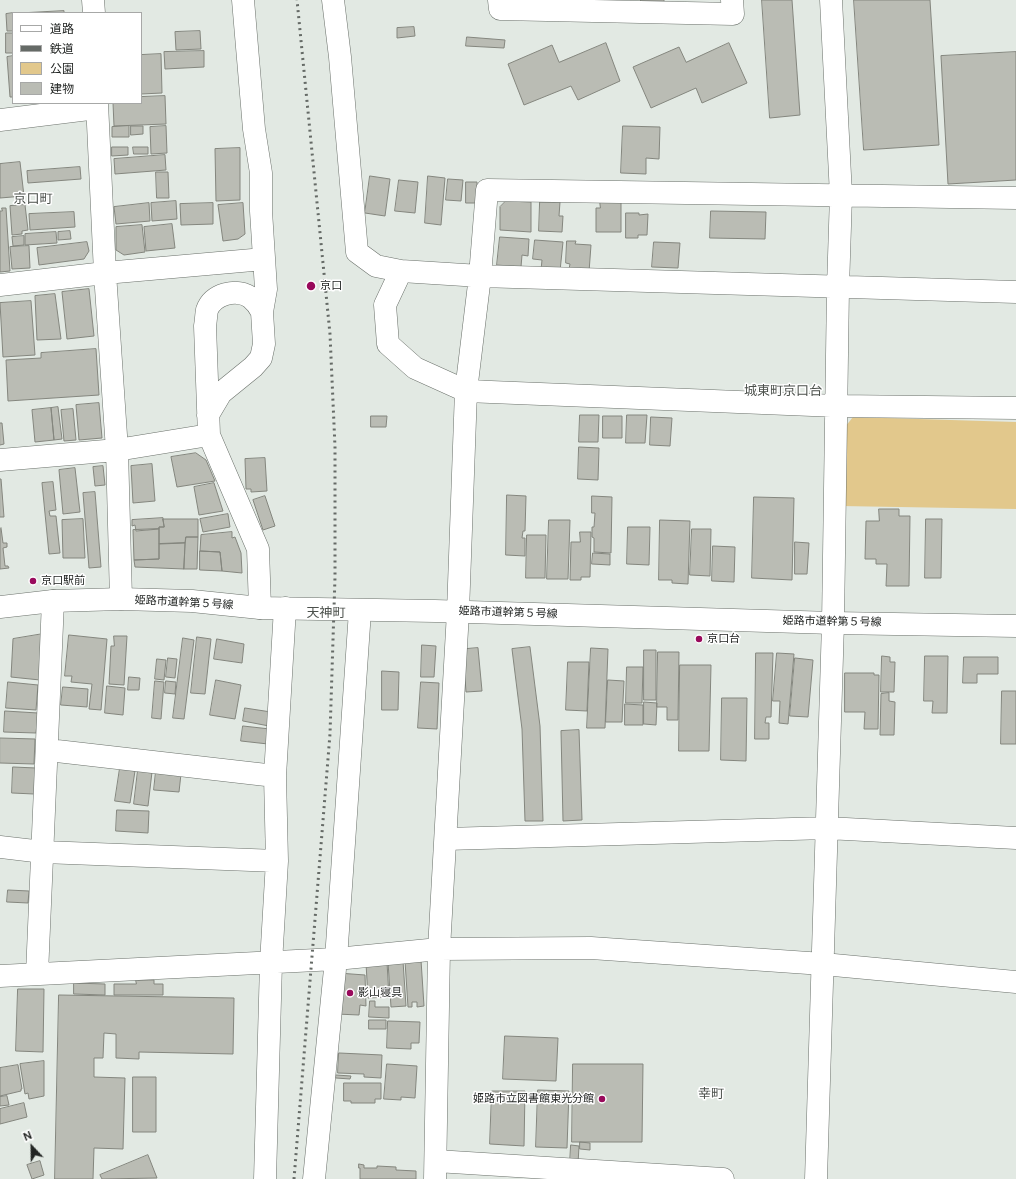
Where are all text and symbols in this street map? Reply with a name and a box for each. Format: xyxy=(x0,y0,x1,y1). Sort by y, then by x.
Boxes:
legend xyxy=(12,12,142,104)
text: 道路 xyxy=(50,21,74,37)
text: 鉄道 xyxy=(50,41,74,57)
text: 公園 xyxy=(50,61,74,77)
text: 建物 xyxy=(50,81,74,97)
district label: 京口町 xyxy=(14,192,52,208)
place label: 京口 xyxy=(320,279,342,293)
marker: 京口 xyxy=(305,280,317,292)
district label: 城東町京口台 xyxy=(744,384,822,400)
place label: 京口駅前 xyxy=(41,574,85,588)
marker: 京口駅前 xyxy=(28,576,38,586)
street label: 姫路市道幹第５号線 xyxy=(134,594,234,612)
street label: 姫路市道幹第５号線 xyxy=(458,605,558,621)
district label: 天神町 xyxy=(307,606,345,622)
street label: 姫路市道幹第５号線 xyxy=(782,615,882,629)
place label: 京口台 xyxy=(707,632,740,646)
marker: 京口台 xyxy=(694,634,704,644)
place label: 影山寝具 xyxy=(358,986,402,1000)
marker: 影山寝具 xyxy=(345,988,355,998)
district label: 幸町 xyxy=(698,1087,724,1103)
place label: 姫路市立図書館東光分館 xyxy=(473,1092,594,1106)
marker: 姫路市立図書館東光分館 xyxy=(597,1094,607,1104)
north arrow xyxy=(12,1127,52,1167)
text: N xyxy=(21,1128,34,1144)

